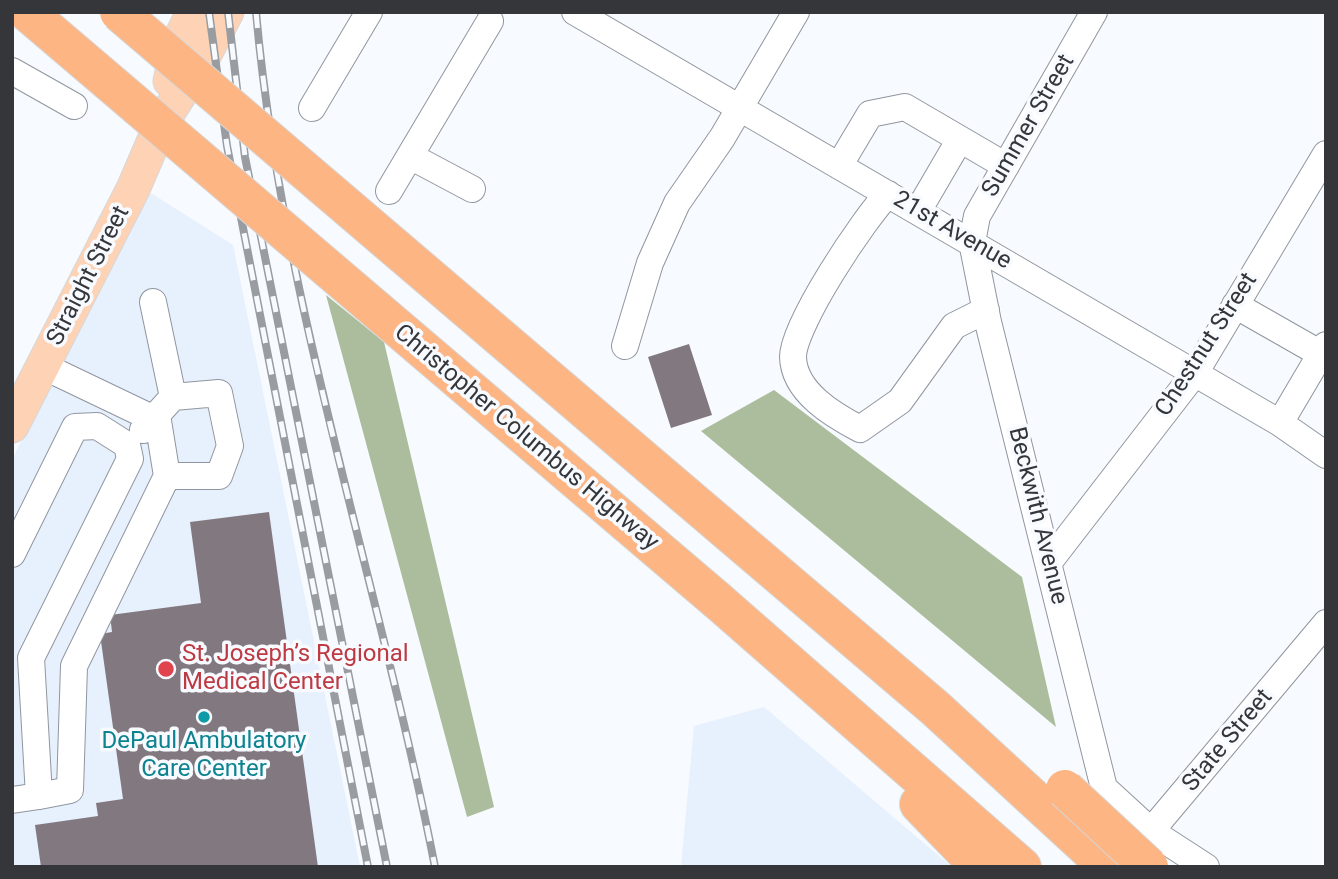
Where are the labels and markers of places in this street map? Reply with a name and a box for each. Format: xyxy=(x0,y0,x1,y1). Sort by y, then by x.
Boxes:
place label: St. Joseph’s Regional Medical Center xyxy=(182,641,409,697)
marker: St. Joseph’s Regional Medical Center xyxy=(156,659,176,679)
marker: DePaul Ambulatory Care Center xyxy=(196,709,212,725)
place label: DePaul Ambulatory Care Center xyxy=(102,728,306,784)

